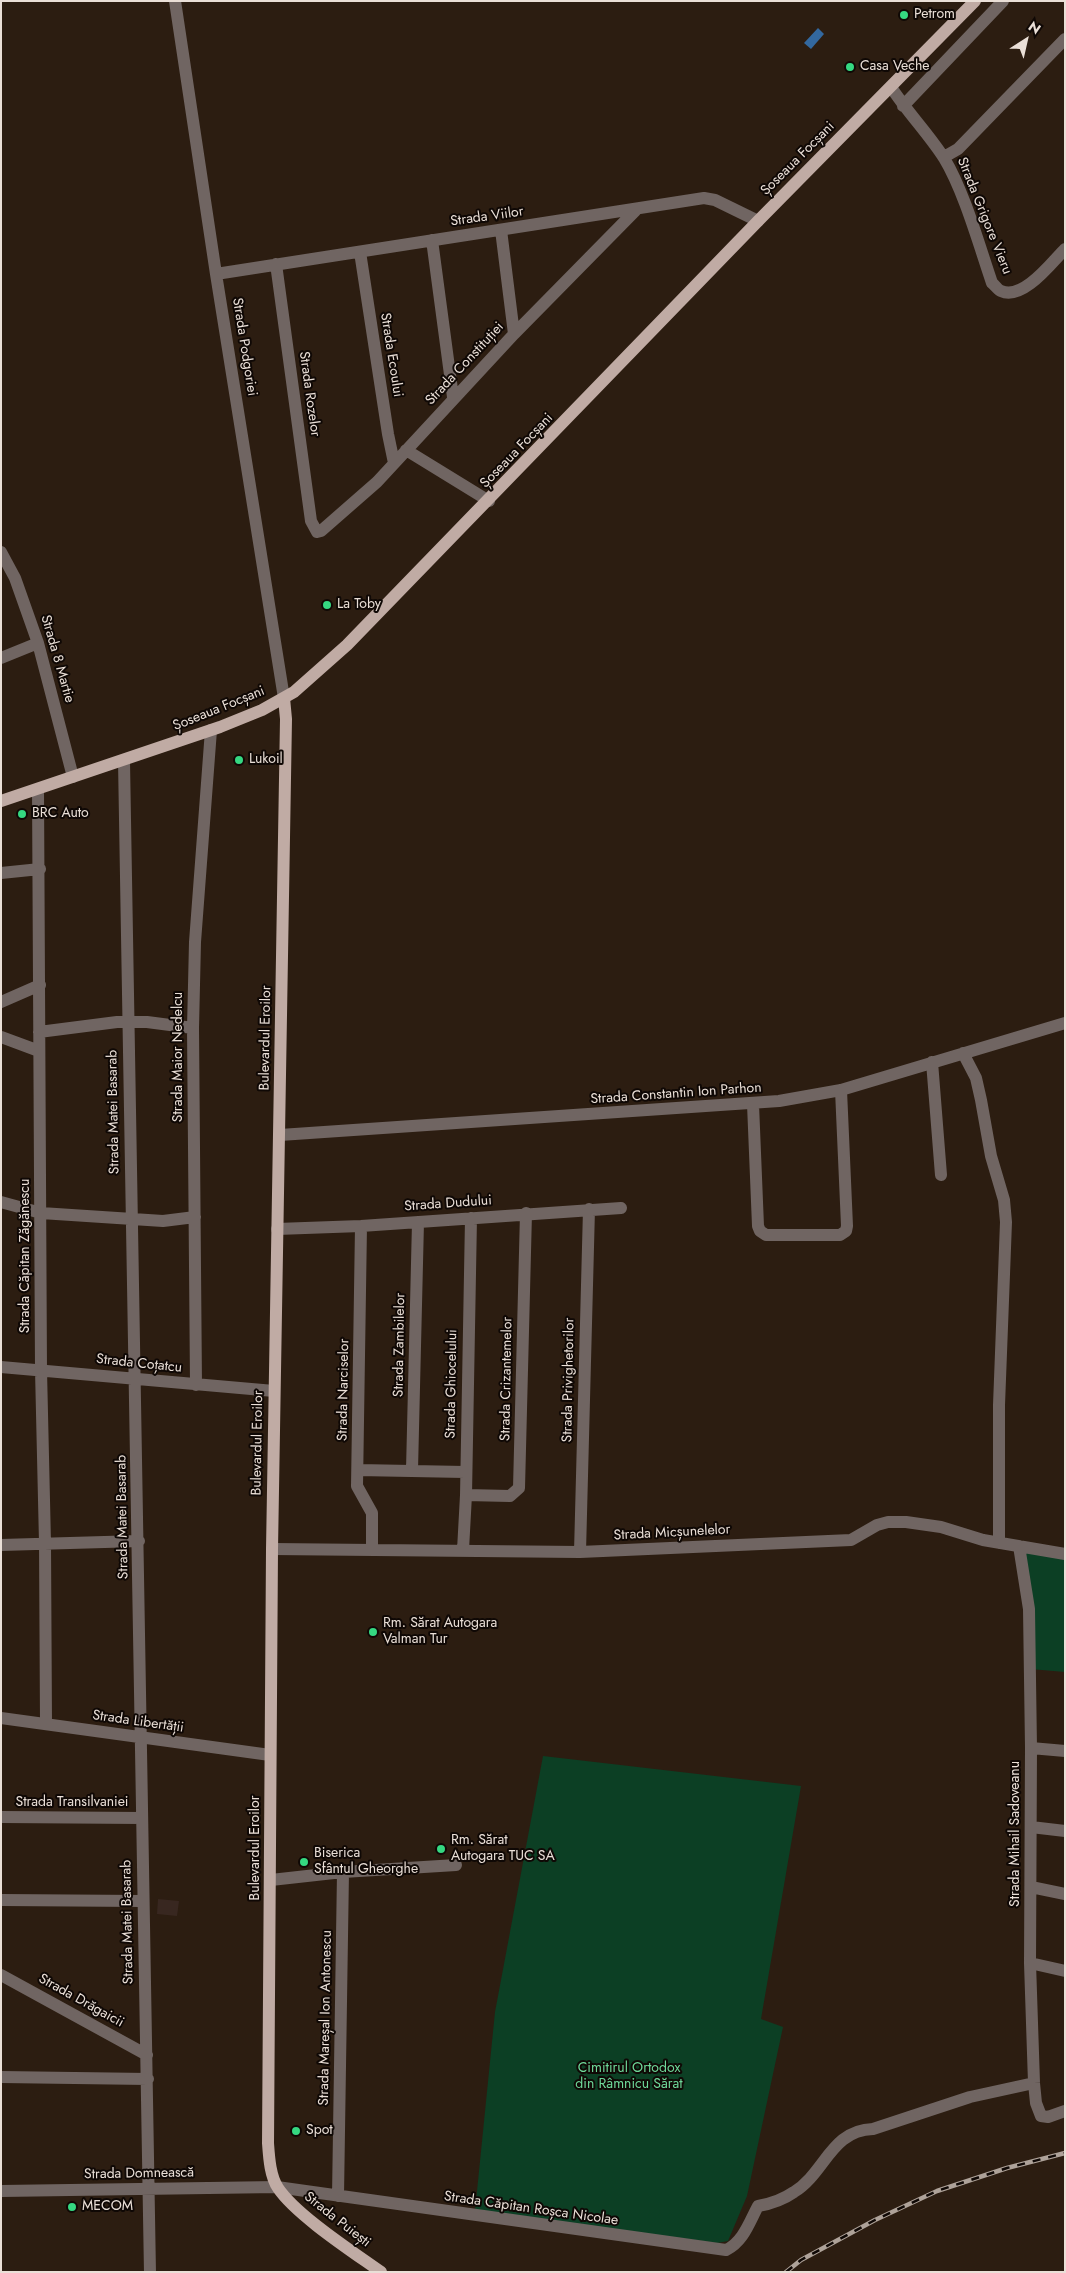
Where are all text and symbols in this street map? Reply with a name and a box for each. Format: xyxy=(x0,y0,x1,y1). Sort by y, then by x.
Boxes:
place label: Petrom xyxy=(914,7,955,23)
marker: Petrom xyxy=(898,9,910,21)
north arrow xyxy=(1001,15,1051,65)
text: N xyxy=(1024,16,1045,39)
place label: Casa Veche xyxy=(860,59,929,75)
marker: Casa Veche xyxy=(844,61,856,73)
street label: Șoseaua Focșani xyxy=(758,119,838,199)
street label: Strada Grigore Vieru xyxy=(953,155,1015,277)
street label: Strada Viilor xyxy=(449,204,525,230)
street label: Strada Podgoriei xyxy=(228,297,260,397)
street label: Strada Ecoului xyxy=(376,312,406,398)
street label: Strada Constituției xyxy=(422,319,508,409)
street label: Strada Rozelor xyxy=(295,350,323,438)
street label: Șoseaua Focșani xyxy=(477,410,557,492)
place label: La Toby xyxy=(337,597,381,613)
marker: La Toby xyxy=(321,599,333,611)
street label: Strada 8 Martie xyxy=(36,613,78,705)
street label: Șoseaua Focșani xyxy=(171,683,267,735)
place label: Lukoil xyxy=(249,752,283,768)
marker: Lukoil xyxy=(233,754,245,766)
place label: BRC Auto xyxy=(32,806,89,822)
marker: BRC Auto xyxy=(16,808,28,820)
street label: Bulevardul Eroilor xyxy=(257,985,275,1091)
street label: Strada Maior Nedelcu xyxy=(171,992,187,1122)
street label: Strada Matei Basarab xyxy=(105,1050,123,1174)
street label: Strada Constantin Ion Parhon xyxy=(590,1080,762,1108)
street label: Strada Căpitan Zăgănescu xyxy=(18,1179,34,1333)
street label: Strada Dudului xyxy=(404,1193,492,1215)
street label: Strada Zambilelor xyxy=(391,1293,409,1397)
street label: Strada Crizantemelor xyxy=(498,1317,516,1441)
street label: Strada Privighetorilor xyxy=(560,1317,578,1443)
street label: Strada Ghiocelului xyxy=(443,1329,461,1439)
street label: Strada Narciselor xyxy=(335,1339,353,1441)
street label: Strada Coțatcu xyxy=(95,1351,183,1377)
street label: Bulevardul Eroilor xyxy=(249,1390,267,1496)
street label: Strada Matei Basarab xyxy=(114,1455,132,1579)
street label: Strada Micșunelelor xyxy=(613,1522,731,1544)
place label: Rm. Sărat Autogara Valman Tur xyxy=(383,1616,497,1648)
marker: Rm. Sărat Autogara Valman Tur xyxy=(367,1626,379,1638)
street label: Strada Libertății xyxy=(91,1707,185,1737)
street label: Strada Mihail Sadoveanu xyxy=(1008,1761,1024,1907)
street label: Strada Transilvaniei xyxy=(16,1795,128,1811)
street label: Bulevardul Eroilor xyxy=(248,1795,264,1901)
place label: Rm. Sărat Autogara TUC SA xyxy=(451,1833,555,1865)
marker: Rm. Sărat Autogara TUC SA xyxy=(435,1843,447,1855)
place label: Biserica Sfântul Gheorghe xyxy=(314,1846,418,1878)
marker: Biserica Sfântul Gheorghe xyxy=(298,1856,310,1868)
street label: Strada Matei Basarab xyxy=(119,1860,137,1984)
street label: Strada Mareșal Ion Antonescu xyxy=(316,1930,336,2106)
street label: Strada Drăgaicii xyxy=(35,1971,127,2031)
park label: Cimitirul Ortodox din Râmnicu Sărat xyxy=(575,2061,683,2094)
place label: Spot xyxy=(306,2123,333,2139)
marker: Spot xyxy=(290,2125,302,2137)
street label: Strada Domnească xyxy=(84,2165,194,2183)
street label: Strada Căpitan Roșca Nicolae xyxy=(443,2188,619,2230)
street label: Strada Puiești xyxy=(300,2189,374,2251)
place label: MECOM xyxy=(82,2199,133,2215)
marker: MECOM xyxy=(66,2201,78,2213)

